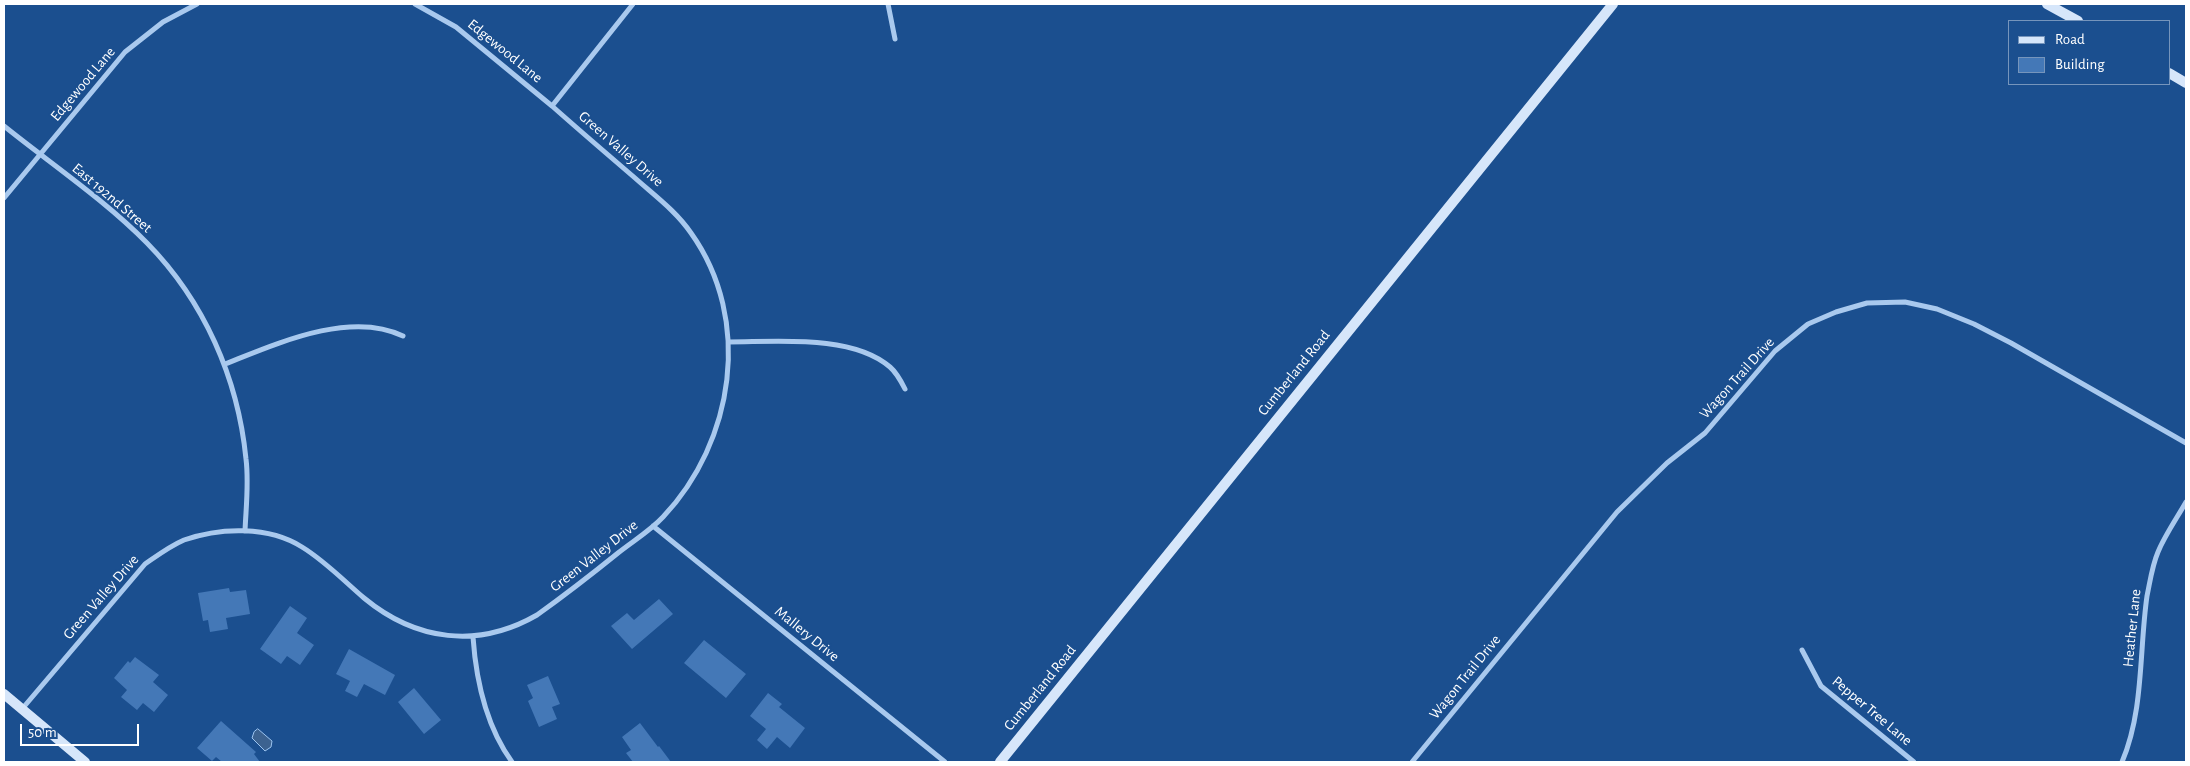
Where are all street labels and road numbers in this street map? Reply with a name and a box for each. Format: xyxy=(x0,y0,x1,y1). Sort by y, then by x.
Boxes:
street label: Edgewood Lane xyxy=(464,15,546,87)
street label: Edgewood Lane xyxy=(47,43,119,125)
street label: Green Valley Drive xyxy=(575,107,667,191)
street label: East 192nd Street xyxy=(68,159,156,237)
street label: Cumberland Road xyxy=(1254,327,1334,419)
street label: Wagon Trail Drive xyxy=(1696,334,1778,422)
street label: Green Valley Drive xyxy=(546,516,642,596)
street label: Green Valley Drive xyxy=(59,551,143,643)
street label: Heather Lane xyxy=(2119,588,2145,668)
street label: Mallery Drive xyxy=(771,602,843,666)
street label: Wagon Trail Drive xyxy=(1426,631,1504,723)
street label: Cumberland Road xyxy=(1000,642,1080,734)
street label: Pepper Tree Lane xyxy=(1828,672,1916,750)

